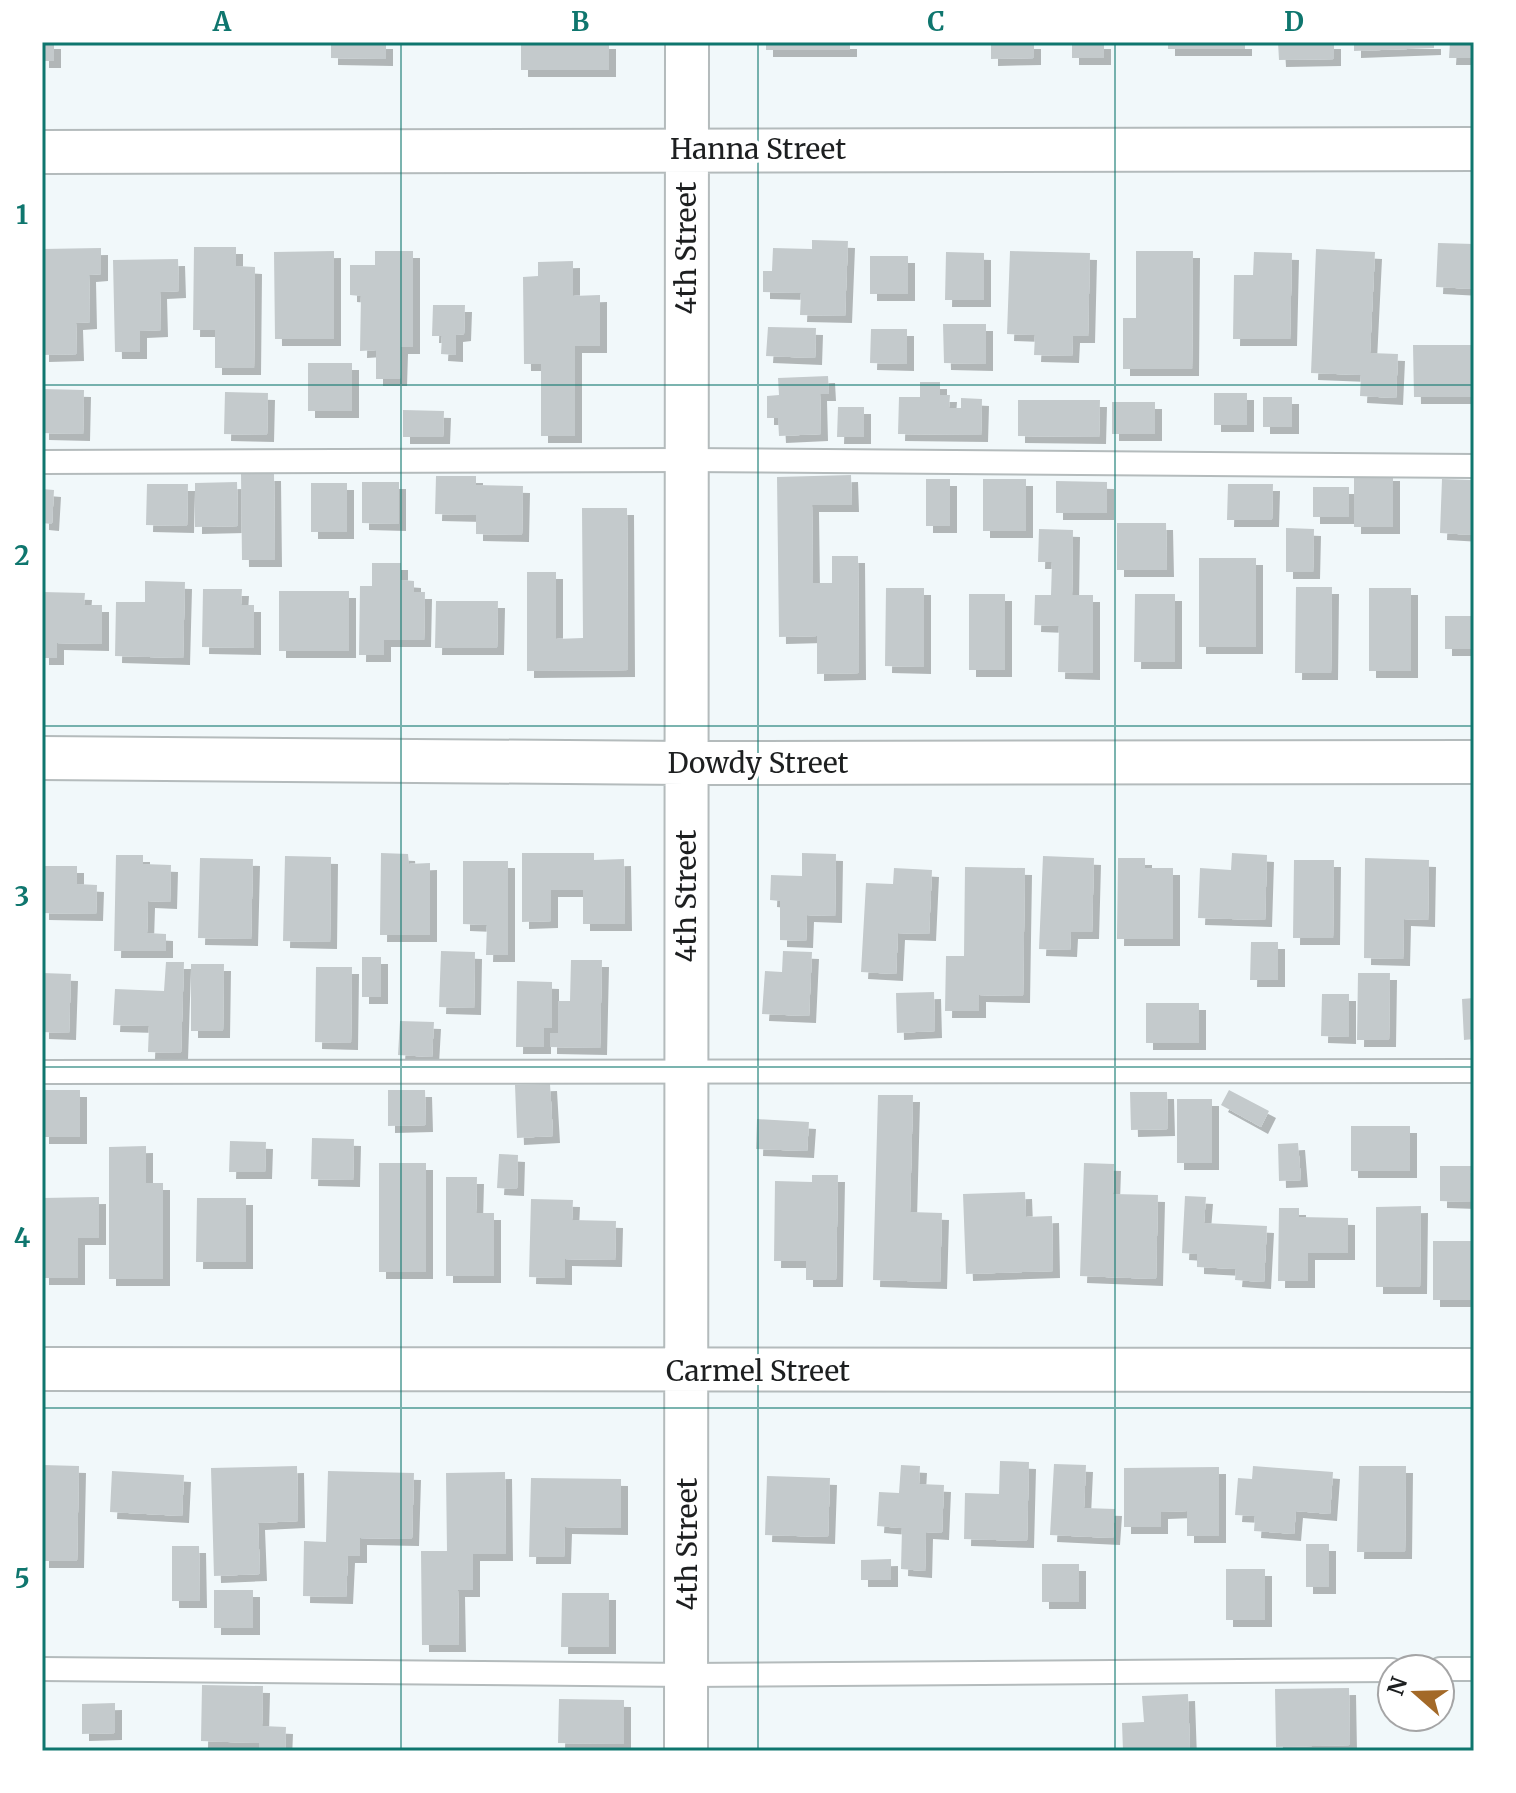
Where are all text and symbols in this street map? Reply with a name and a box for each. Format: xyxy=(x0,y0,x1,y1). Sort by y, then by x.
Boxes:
text: A xyxy=(212,5,232,38)
text: B xyxy=(571,5,589,38)
text: C xyxy=(927,5,945,38)
text: D xyxy=(1284,5,1304,38)
street label: Hanna Street xyxy=(670,131,846,167)
street label: 4th Street xyxy=(668,182,704,314)
text: 1 xyxy=(16,198,28,231)
text: 2 xyxy=(14,539,30,572)
street label: Dowdy Street xyxy=(667,745,849,781)
street label: 4th Street xyxy=(668,830,704,962)
text: 3 xyxy=(15,880,29,913)
text: 4 xyxy=(14,1221,31,1254)
street label: Carmel Street xyxy=(666,1353,850,1389)
street label: 4th Street xyxy=(669,1478,705,1610)
text: 5 xyxy=(14,1562,30,1595)
north arrow xyxy=(1376,1653,1456,1733)
text: N xyxy=(1381,1673,1414,1699)

